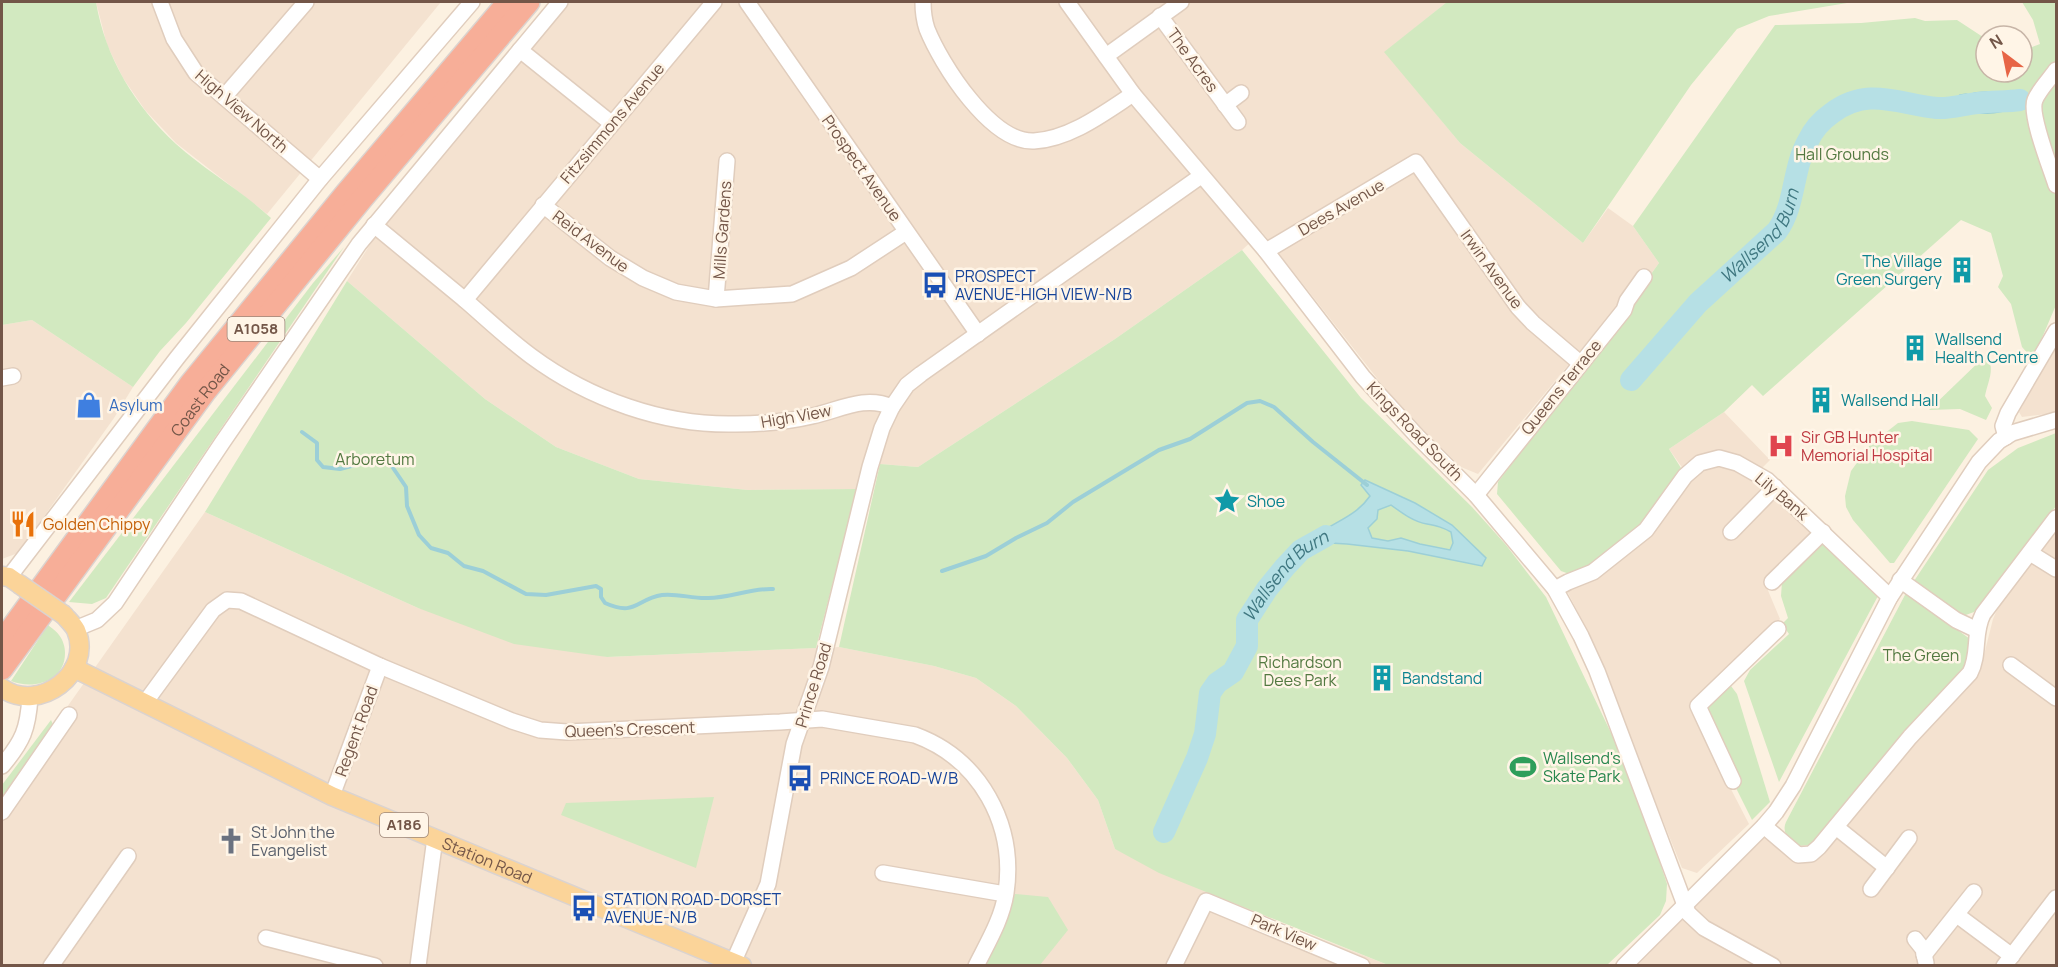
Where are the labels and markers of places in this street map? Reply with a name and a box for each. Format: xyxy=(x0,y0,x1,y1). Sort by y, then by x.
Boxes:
place label: The Village Green Surgery xyxy=(1836,250,1943,290)
building icon: The Village Green Surgery xyxy=(1947,255,1977,285)
place label: PROSPECT AVENUE-HIGH VIEW-N/B xyxy=(955,265,1132,305)
bus stop icon: PROSPECT AVENUE-HIGH VIEW-N/B xyxy=(920,270,950,300)
place label: Wallsend Health Centre xyxy=(1935,328,2038,368)
building icon: Wallsend Health Centre xyxy=(1900,333,1930,363)
building icon: Wallsend Hall xyxy=(1806,385,1836,415)
place label: Wallsend Hall xyxy=(1841,389,1939,411)
shop icon: Asylum xyxy=(74,390,104,420)
place label: Asylum xyxy=(109,394,162,416)
place label: Sir GB Hunter Memorial Hospital xyxy=(1801,426,1933,466)
hospital icon: Sir GB Hunter Memorial Hospital xyxy=(1766,431,1796,461)
place icon: Shoe xyxy=(1212,486,1242,516)
place label: Shoe xyxy=(1247,490,1285,512)
restaurant icon: Golden Chippy xyxy=(8,509,38,539)
place label: Golden Chippy xyxy=(43,513,151,535)
building icon: Bandstand xyxy=(1367,663,1397,693)
place label: Bandstand xyxy=(1402,667,1482,689)
place label: Wallsend's Skate Park xyxy=(1543,747,1621,787)
sports icon: Wallsend's Skate Park xyxy=(1508,752,1538,782)
bus stop icon: PRINCE ROAD-W/B xyxy=(785,763,815,793)
place label: PRINCE ROAD-W/B xyxy=(820,767,958,789)
place label: St John the Evangelist xyxy=(251,821,335,861)
church icon: St John the Evangelist xyxy=(216,826,246,856)
place label: STATION ROAD-DORSET AVENUE-N/B xyxy=(604,888,782,928)
bus stop icon: STATION ROAD-DORSET AVENUE-N/B xyxy=(569,893,599,923)

